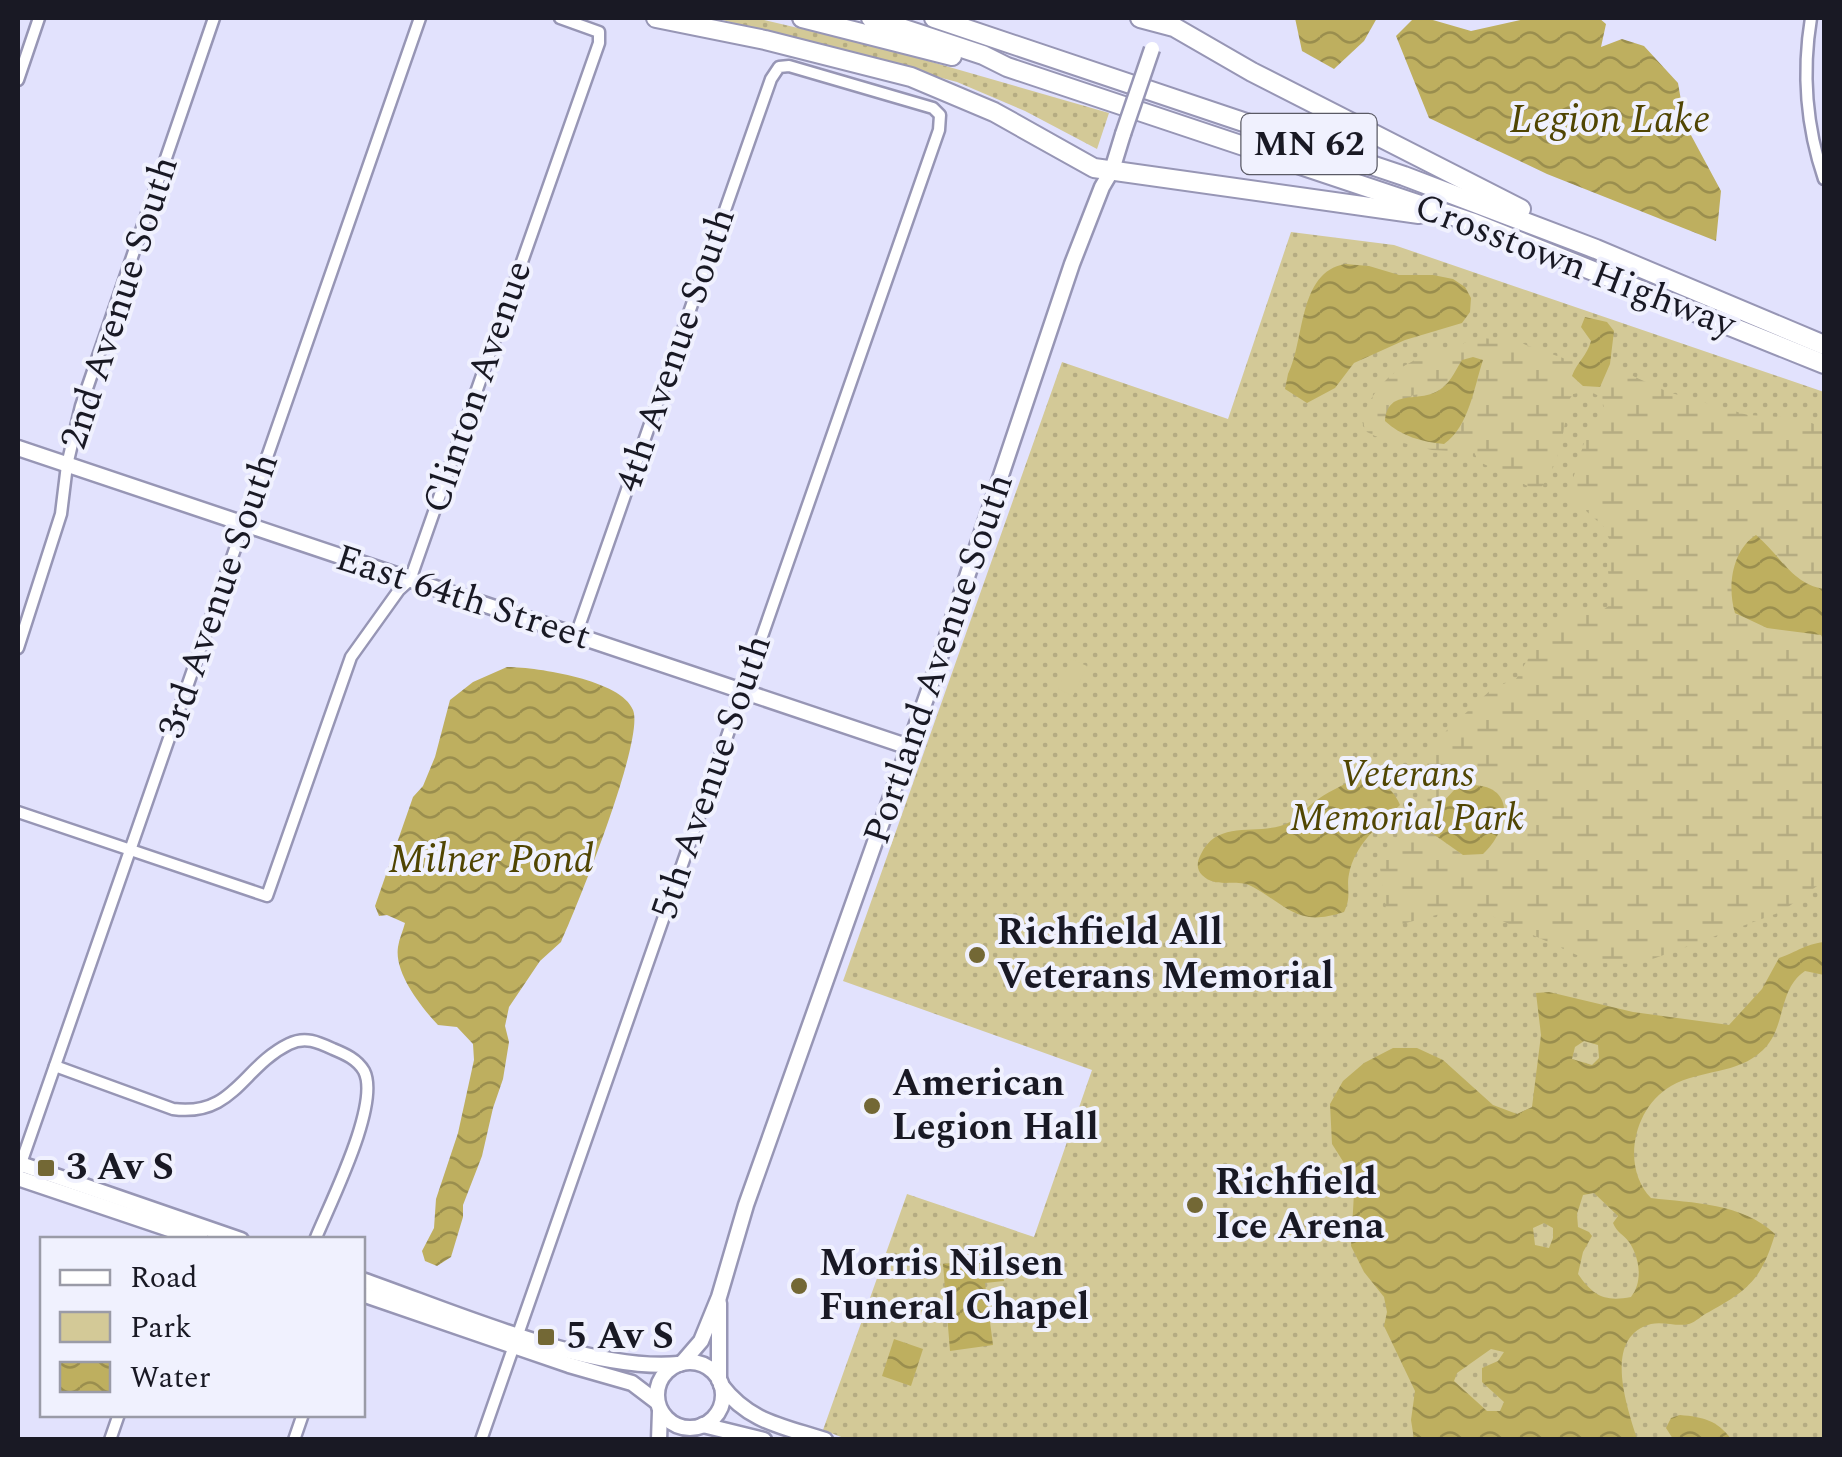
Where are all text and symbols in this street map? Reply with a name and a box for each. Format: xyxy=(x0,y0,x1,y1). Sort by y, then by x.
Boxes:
water label: Legion Lake xyxy=(1510,90,1710,151)
road number: MN 62 xyxy=(1242,114,1376,174)
street label: 2nd Avenue South xyxy=(45,149,195,457)
street label: Crosstown Highway xyxy=(1406,178,1746,355)
street label: 4th Avenue South xyxy=(600,200,752,500)
street label: Clinton Avenue xyxy=(408,253,548,521)
street label: 3rd Avenue South xyxy=(143,446,295,746)
street label: Portland Avenue South xyxy=(848,466,1030,852)
street label: East 64th Street xyxy=(328,529,598,667)
street label: 5th Avenue South xyxy=(636,627,788,927)
park label: Veterans Memorial Park xyxy=(1290,746,1524,848)
water label: Milner Pond xyxy=(388,830,594,891)
place label: Richfield All Veterans Memorial xyxy=(997,904,1334,1006)
marker: Richfield All Veterans Memorial xyxy=(966,944,988,966)
place label: American Legion Hall xyxy=(892,1055,1099,1157)
marker: American Legion Hall xyxy=(861,1095,883,1117)
place label: 3 Av S xyxy=(66,1139,174,1197)
place label: Richfield Ice Arena xyxy=(1215,1154,1385,1256)
marker: 3 Av S xyxy=(35,1157,57,1179)
marker: Richfield Ice Arena xyxy=(1184,1194,1206,1216)
place label: Morris Nilsen Funeral Chapel xyxy=(819,1235,1089,1337)
legend xyxy=(40,1237,365,1417)
text: Road xyxy=(130,1255,198,1301)
marker: Morris Nilsen Funeral Chapel xyxy=(788,1275,810,1297)
text: Park xyxy=(130,1305,192,1351)
place label: 5 Av S xyxy=(566,1308,674,1366)
marker: 5 Av S xyxy=(535,1326,557,1348)
text: Water xyxy=(130,1355,211,1401)

